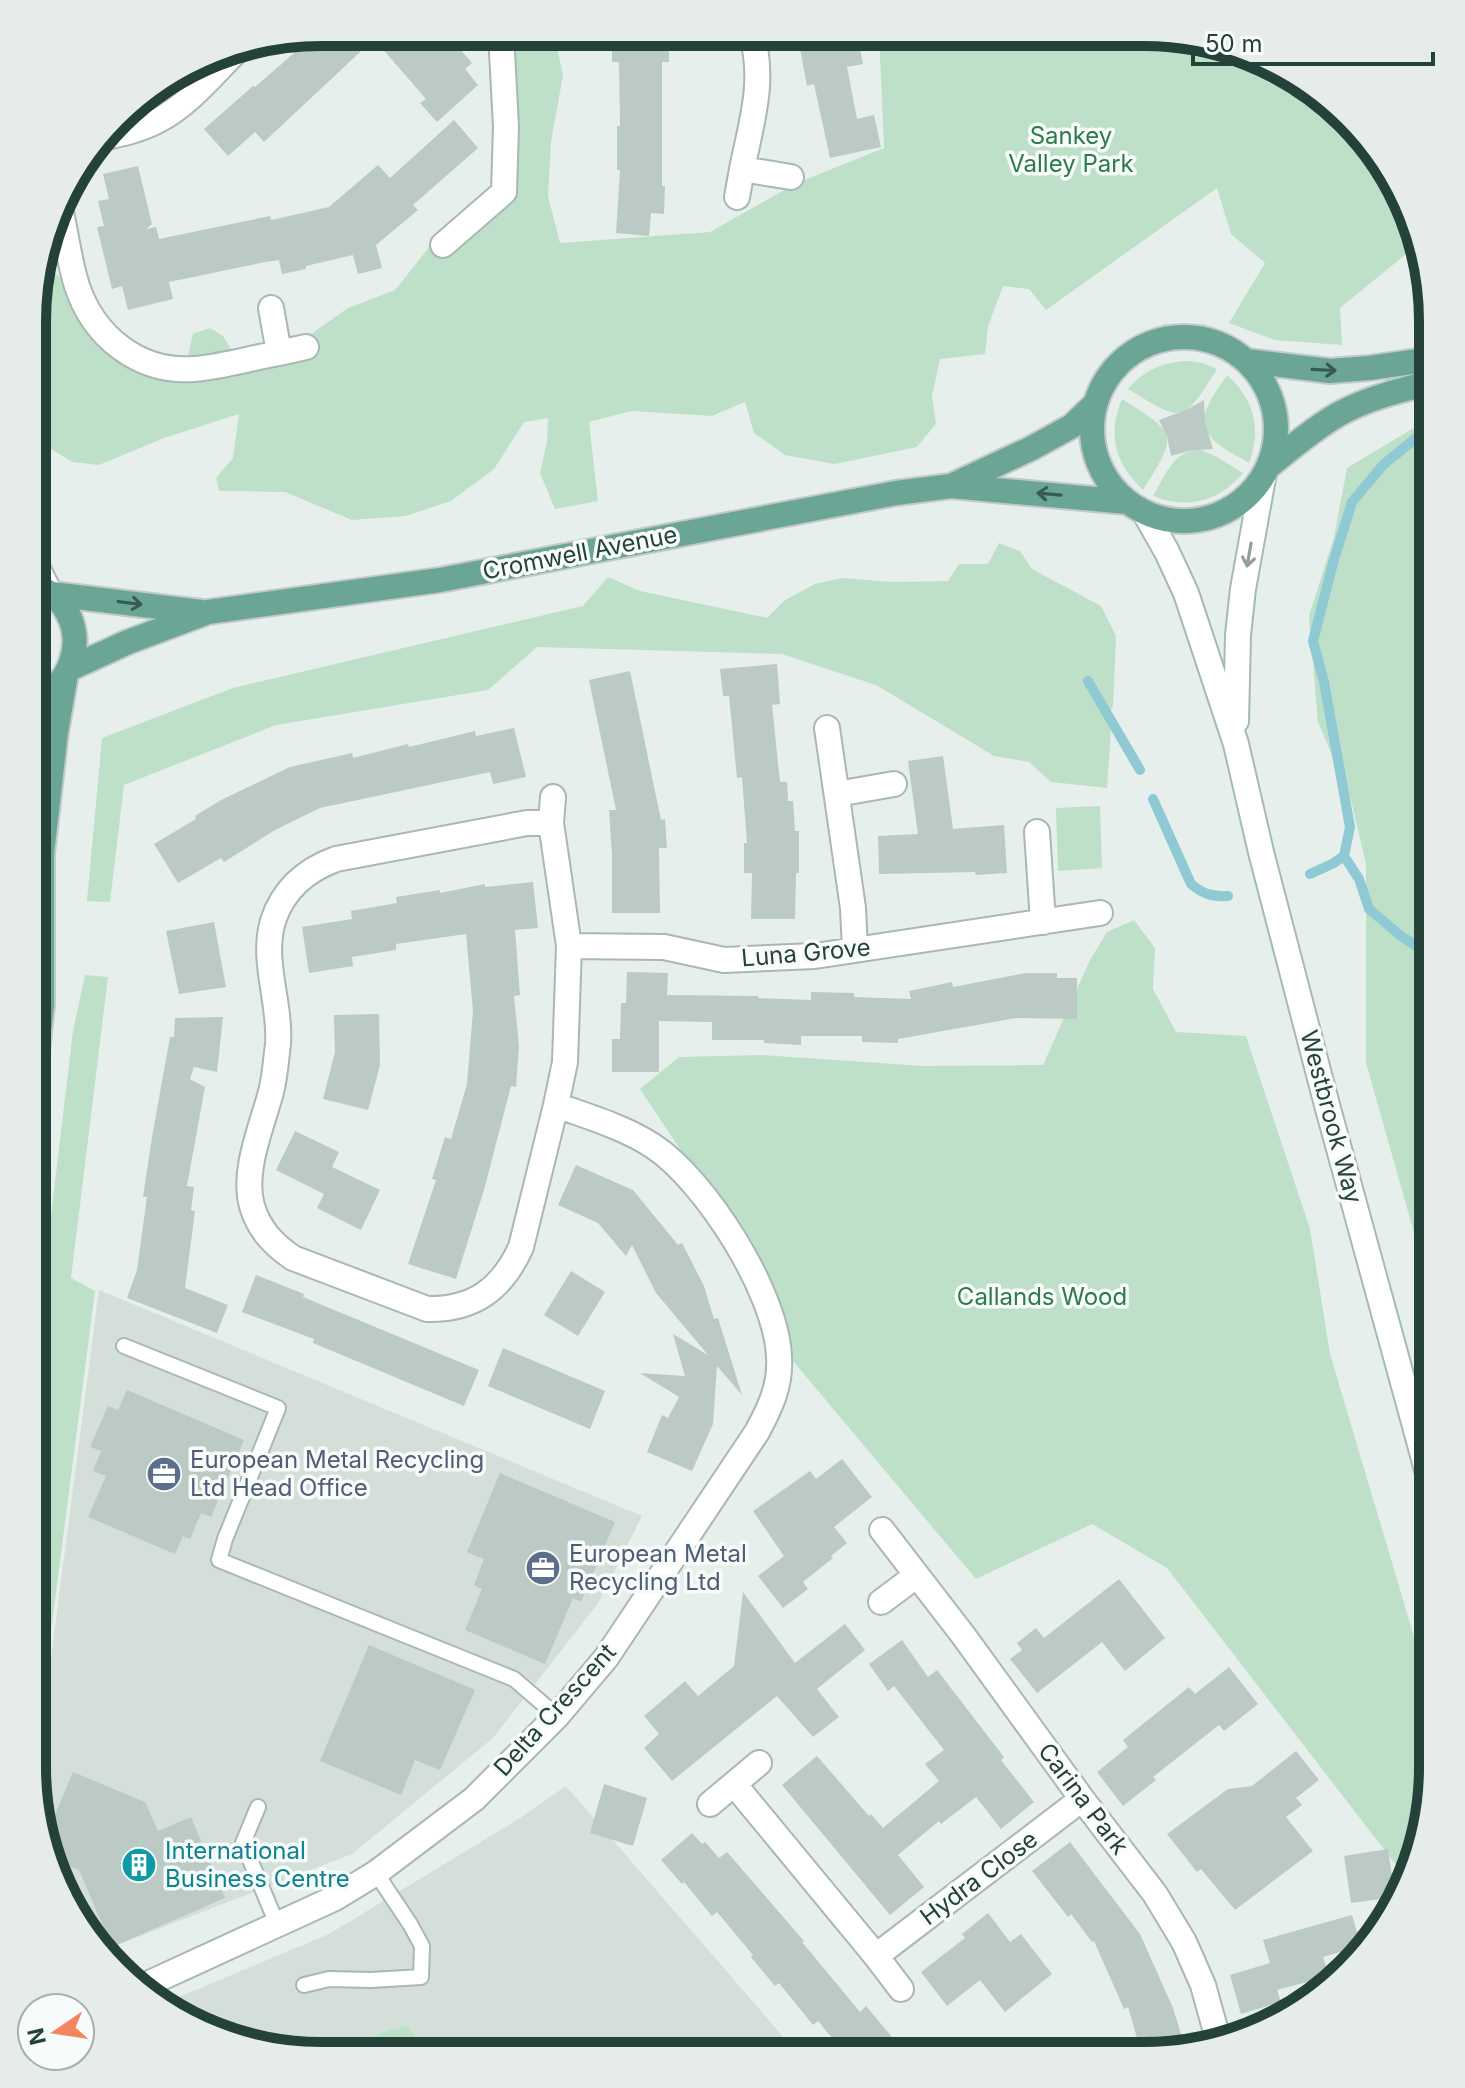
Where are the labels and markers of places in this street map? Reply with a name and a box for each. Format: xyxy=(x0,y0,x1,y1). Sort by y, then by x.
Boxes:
place label: European Metal Recycling Ltd Head Office xyxy=(190,1445,484,1502)
office icon: European Metal Recycling Ltd Head Office xyxy=(145,1455,183,1493)
place label: European Metal Recycling Ltd xyxy=(569,1539,747,1596)
office icon: European Metal Recycling Ltd xyxy=(524,1549,562,1587)
place label: International Business Centre xyxy=(165,1836,350,1893)
building icon: International Business Centre xyxy=(120,1846,158,1884)

